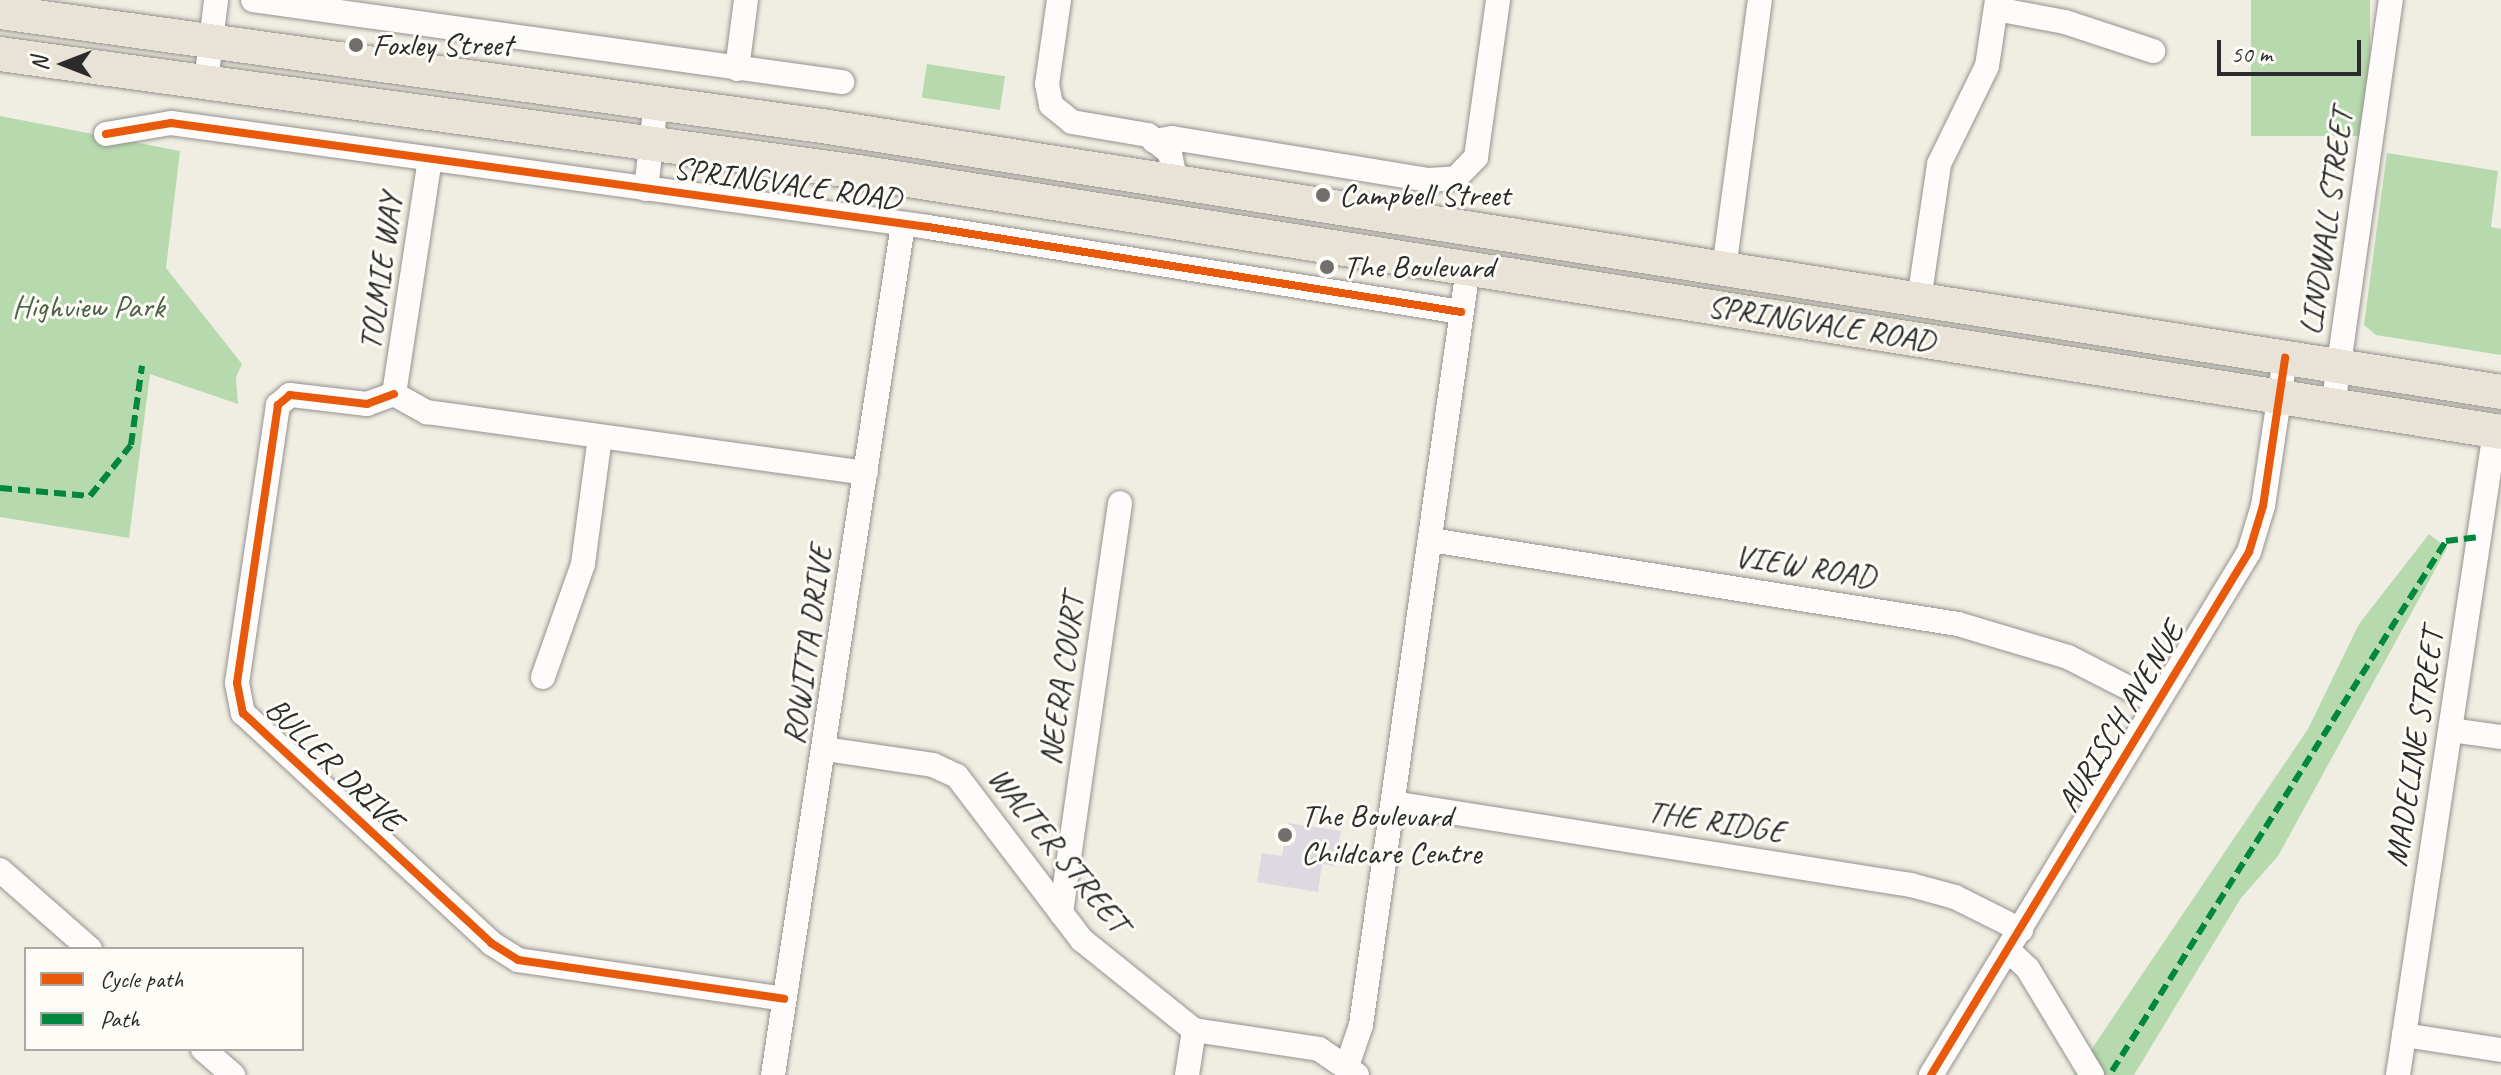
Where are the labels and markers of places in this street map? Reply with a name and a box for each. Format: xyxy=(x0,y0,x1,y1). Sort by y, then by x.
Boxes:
place label: Foxley Street xyxy=(372,26,512,64)
marker: Foxley Street xyxy=(347,36,365,54)
place label: Campbell Street xyxy=(1339,176,1511,214)
marker: Campbell Street xyxy=(1314,186,1332,204)
place label: The Boulevard xyxy=(1343,248,1496,286)
marker: The Boulevard xyxy=(1318,258,1336,276)
place label: The Boulevard Childcare Centre xyxy=(1301,798,1481,873)
marker: The Boulevard Childcare Centre xyxy=(1276,826,1294,844)

